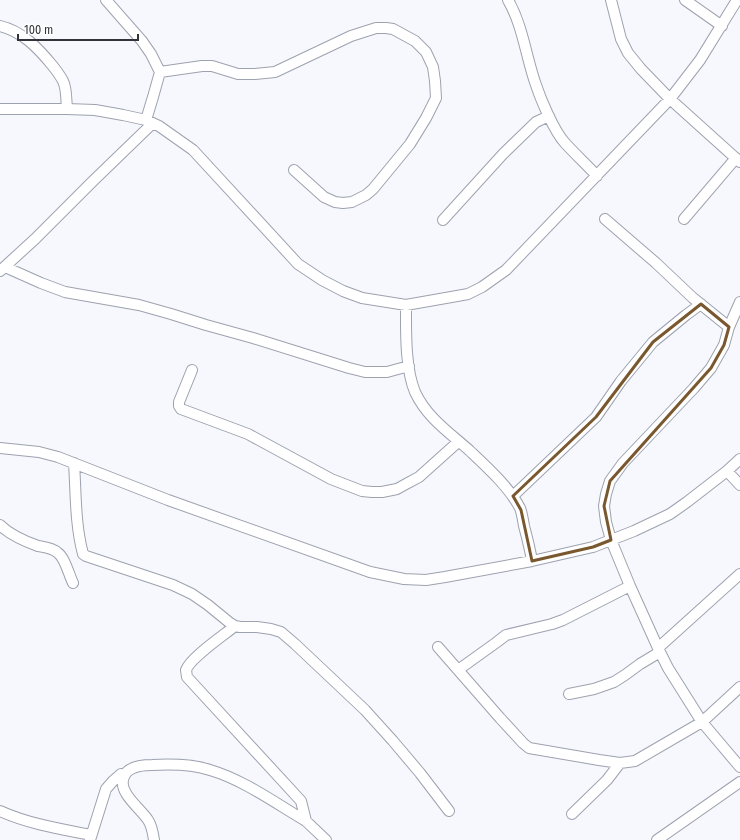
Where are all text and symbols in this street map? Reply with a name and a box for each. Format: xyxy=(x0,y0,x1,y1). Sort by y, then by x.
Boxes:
scale bar xyxy=(18,16,138,42)
text: 100 m xyxy=(24,23,53,37)

